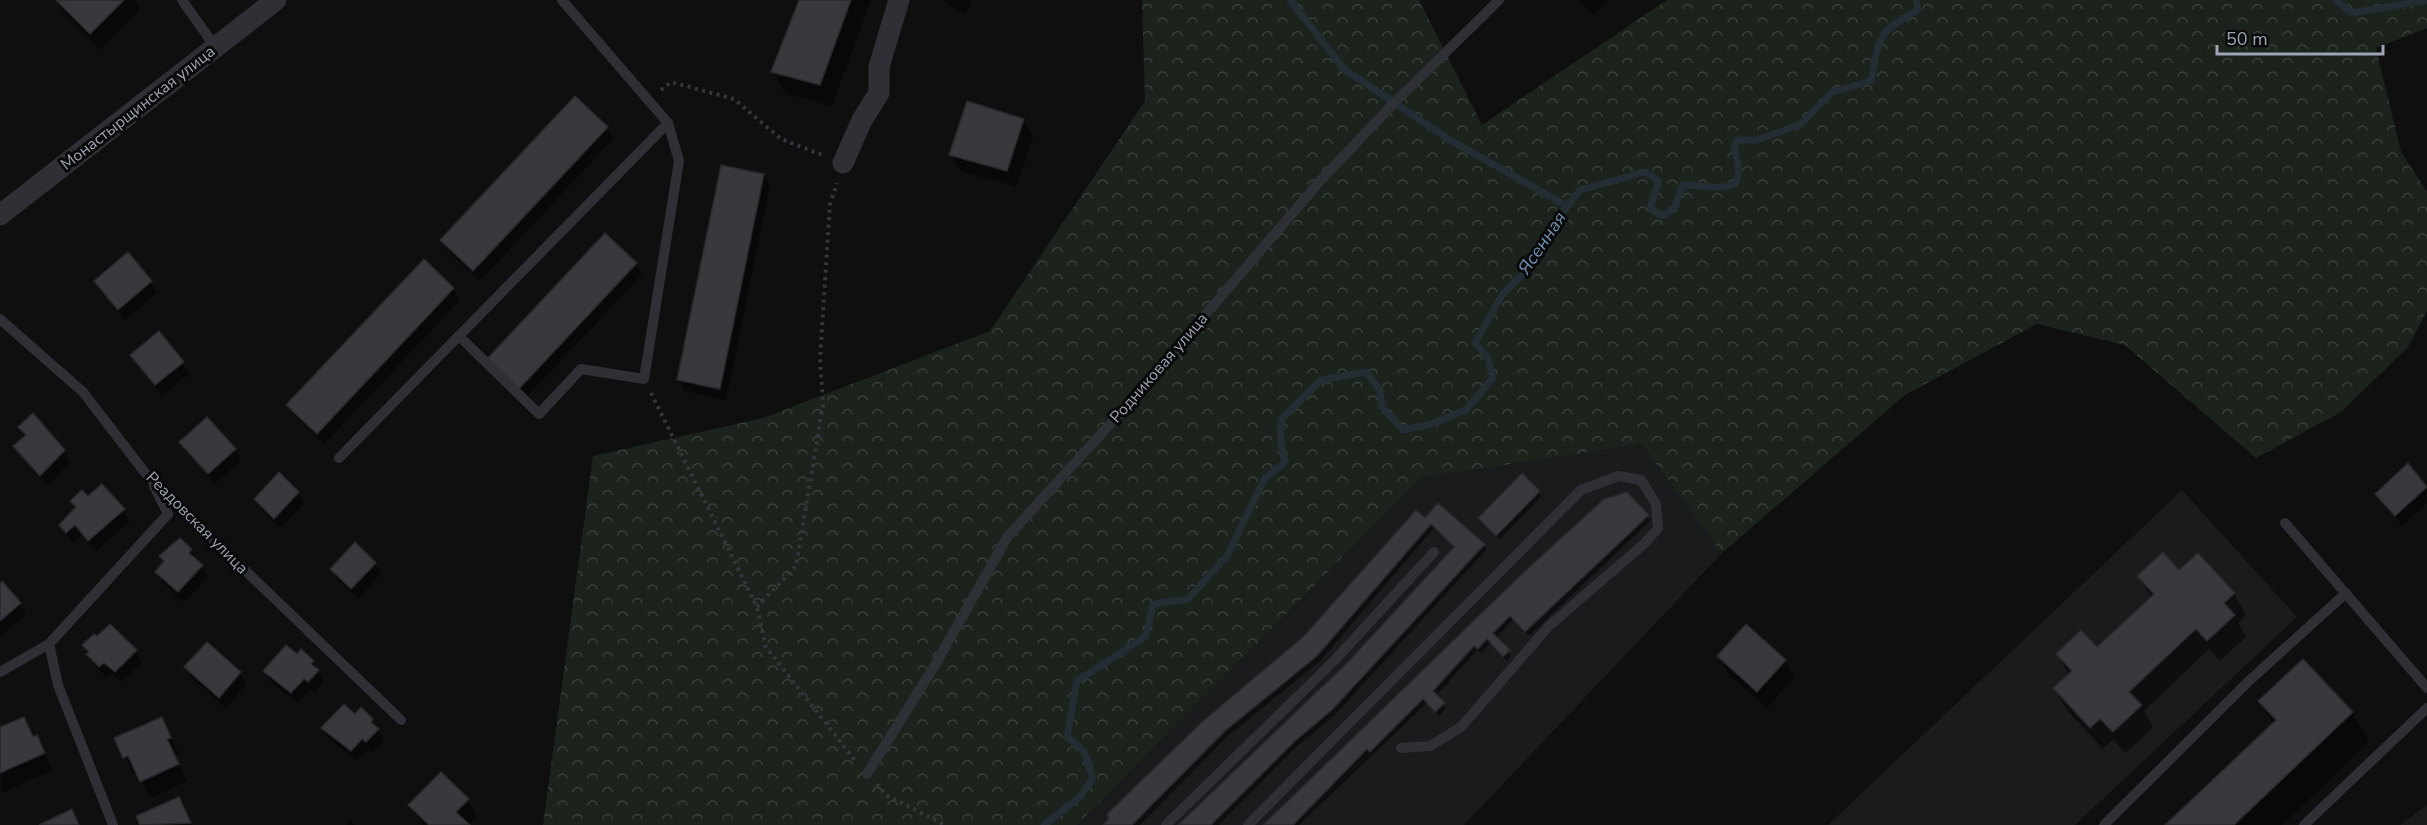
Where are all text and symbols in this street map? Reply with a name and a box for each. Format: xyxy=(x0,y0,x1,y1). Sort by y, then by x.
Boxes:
scale bar xyxy=(2217,18,2384,56)
text: 50 m xyxy=(2226,27,2268,51)
street label: Монастырщинская улица xyxy=(56,41,220,175)
water label: Ясенная xyxy=(1512,207,1572,279)
street label: Родниковая улица xyxy=(1105,308,1213,428)
street label: Реадовская улица xyxy=(141,467,253,579)

